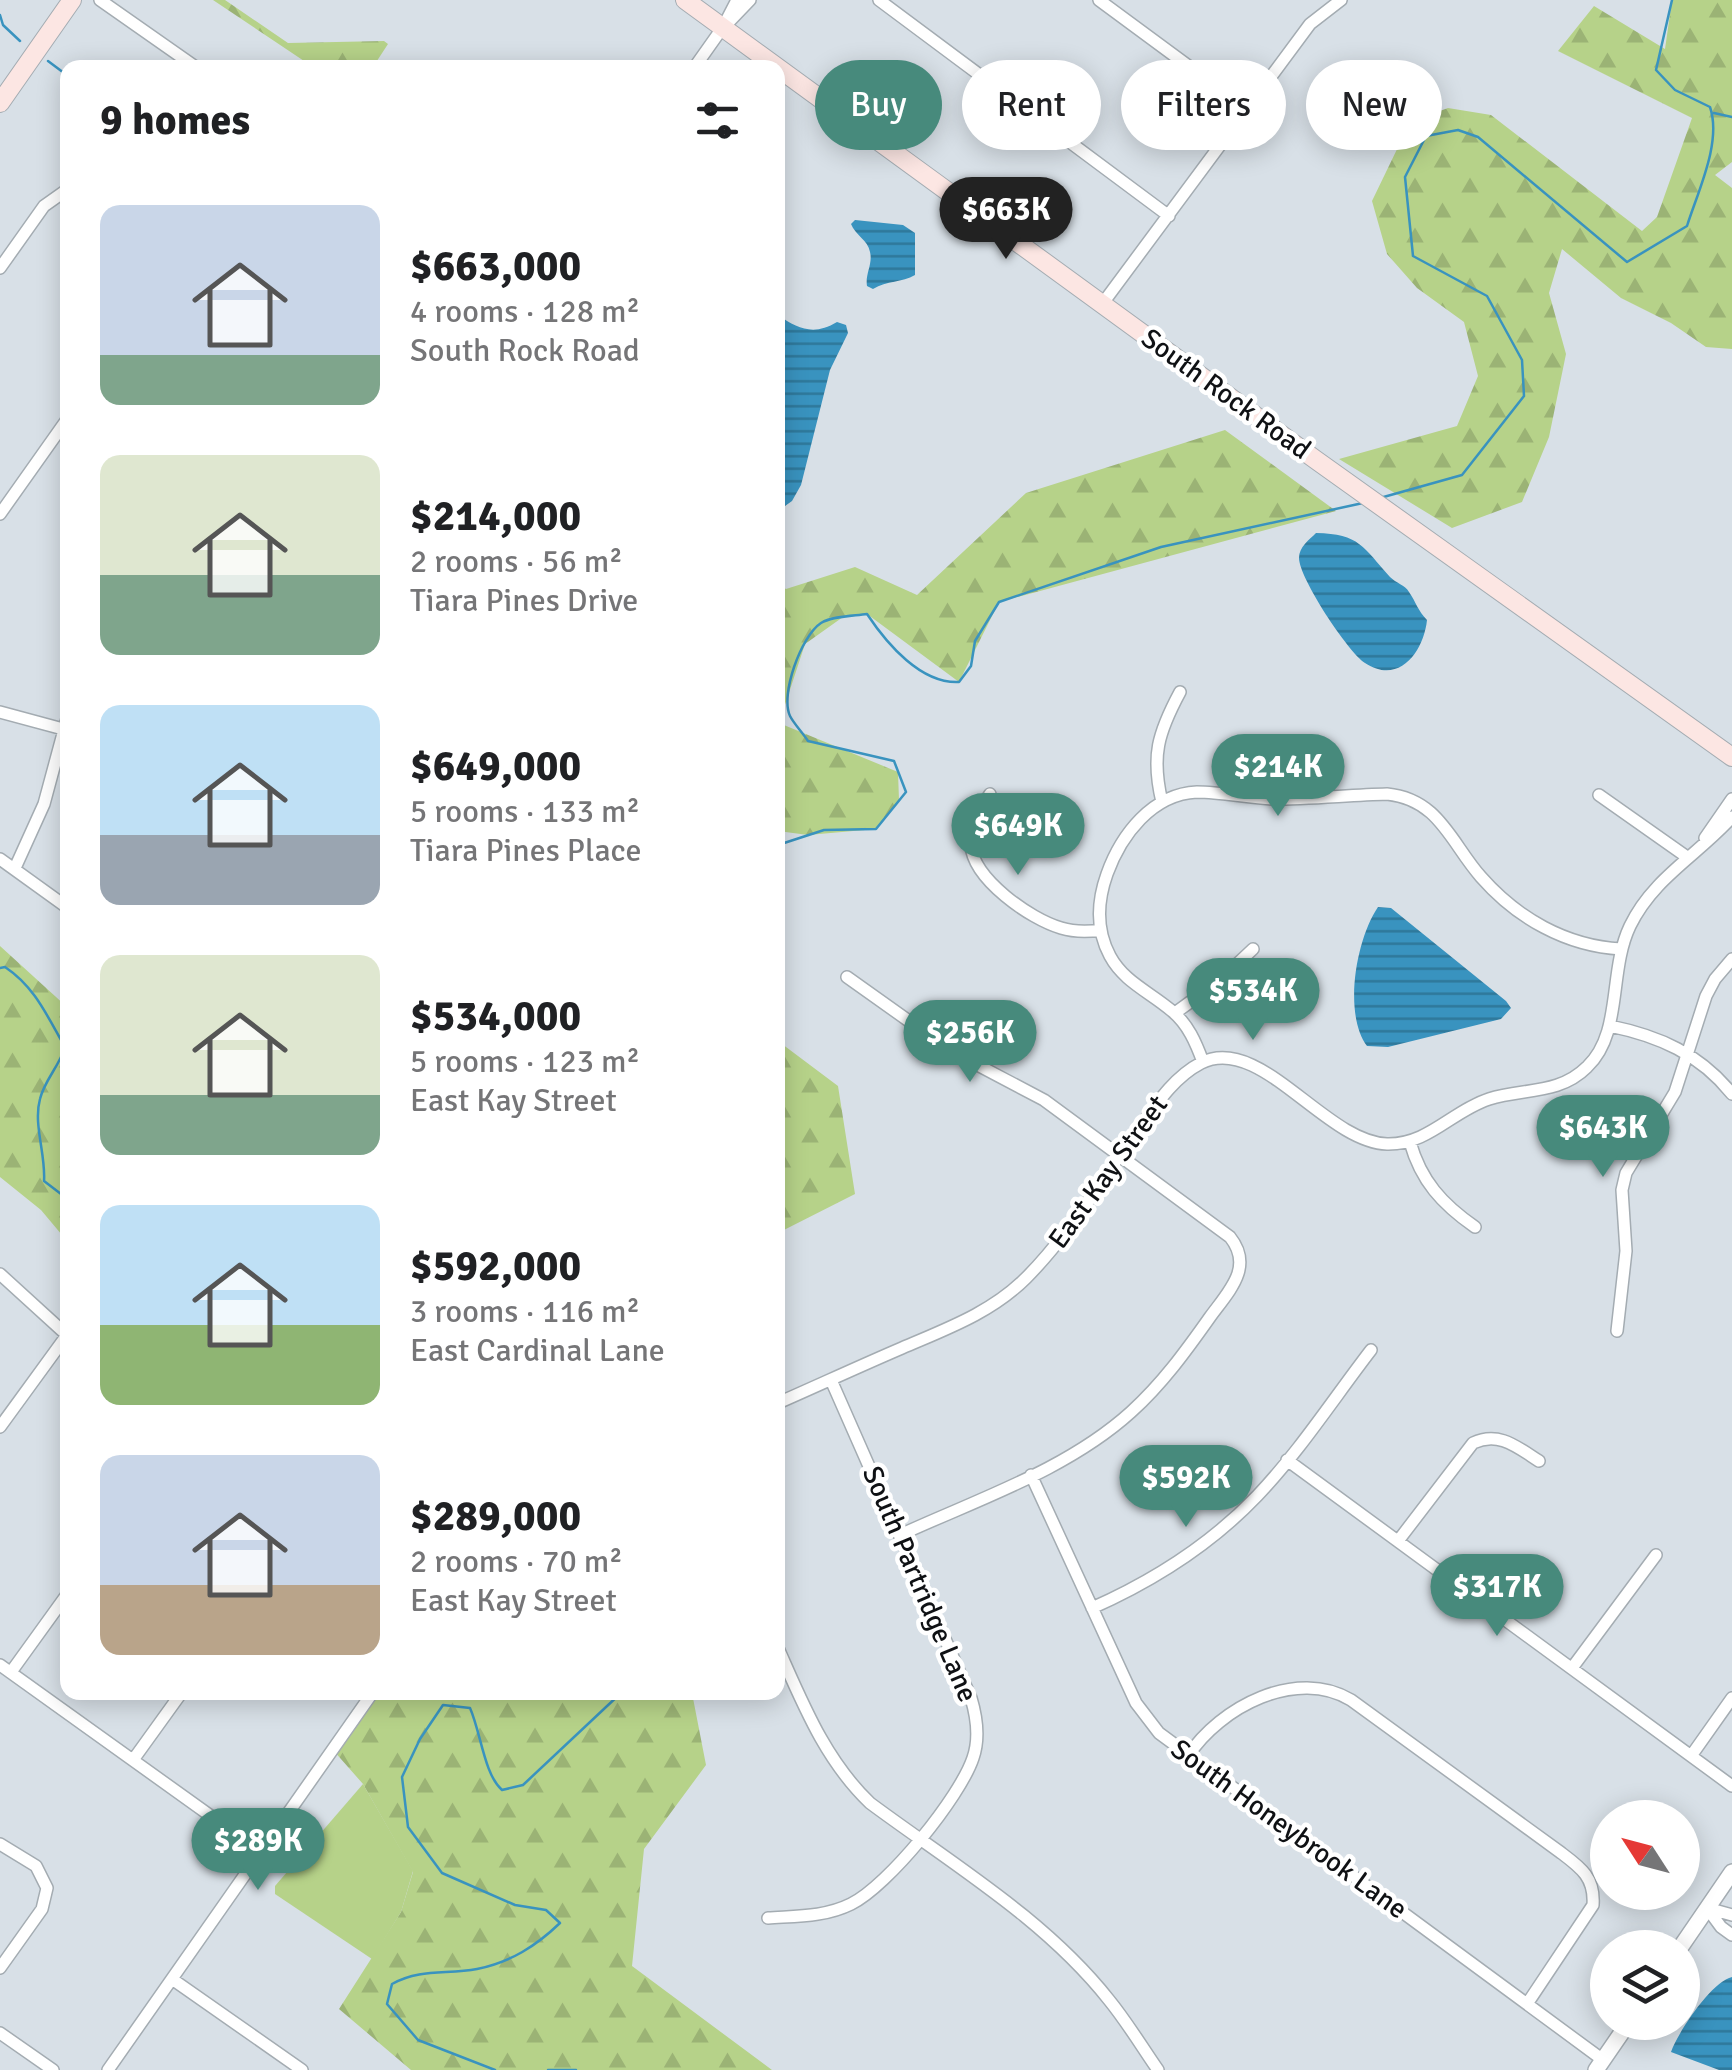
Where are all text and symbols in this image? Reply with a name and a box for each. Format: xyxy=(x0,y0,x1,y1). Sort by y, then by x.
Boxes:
chip: Buy xyxy=(815,60,942,150)
chip: Rent xyxy=(962,60,1101,150)
chip: Filters xyxy=(1121,60,1286,150)
chip: New xyxy=(1306,60,1442,150)
icon: filters xyxy=(690,93,745,148)
text: 9 homes xyxy=(100,95,250,146)
pin: $663K xyxy=(936,177,1076,262)
text: $663K xyxy=(962,190,1050,229)
text: $663,000 xyxy=(410,241,581,292)
icon: home xyxy=(180,245,300,365)
text: 4 rooms · 128 m² xyxy=(410,292,640,331)
street label: South Rock Road xyxy=(1135,321,1317,467)
text: South Rock Road xyxy=(410,331,640,370)
text: $214,000 xyxy=(410,491,581,542)
icon: home xyxy=(180,495,300,615)
text: 2 rooms · 56 m² xyxy=(410,542,623,581)
text: Tiara Pines Drive xyxy=(410,581,638,620)
pin: $214K xyxy=(1208,734,1348,819)
text: $649,000 xyxy=(410,741,581,792)
icon: home xyxy=(180,745,300,865)
text: $214K xyxy=(1234,747,1322,786)
text: 5 rooms · 133 m² xyxy=(410,792,640,831)
pin: $649K xyxy=(948,793,1088,878)
text: $649K xyxy=(974,806,1062,845)
text: Tiara Pines Place xyxy=(410,831,641,870)
pin: $534K xyxy=(1183,958,1323,1043)
text: $534K xyxy=(1209,971,1297,1010)
text: $534,000 xyxy=(410,991,581,1042)
icon: home xyxy=(180,995,300,1115)
pin: $256K xyxy=(900,1000,1040,1085)
text: $256K xyxy=(926,1013,1014,1052)
text: 5 rooms · 123 m² xyxy=(410,1042,640,1081)
text: East Kay Street xyxy=(410,1081,617,1120)
street label: East Kay Street xyxy=(1041,1089,1175,1255)
pin: $643K xyxy=(1533,1095,1673,1180)
text: $643K xyxy=(1559,1108,1647,1147)
text: $592,000 xyxy=(410,1241,581,1292)
icon: home xyxy=(180,1245,300,1365)
text: 3 rooms · 116 m² xyxy=(410,1292,640,1331)
text: East Cardinal Lane xyxy=(410,1331,665,1370)
pin: $592K xyxy=(1116,1445,1256,1530)
text: $592K xyxy=(1142,1458,1230,1497)
street label: South Partridge Lane xyxy=(855,1461,985,1707)
text: $289,000 xyxy=(410,1491,581,1542)
icon: home xyxy=(180,1495,300,1615)
text: 2 rooms · 70 m² xyxy=(410,1542,623,1581)
pin: $317K xyxy=(1427,1554,1567,1639)
text: $317K xyxy=(1453,1567,1541,1606)
text: East Kay Street xyxy=(410,1581,617,1620)
street label: South Honeybrook Lane xyxy=(1164,1732,1414,1926)
north arrow xyxy=(1590,1800,1700,1910)
map controls xyxy=(1590,1800,1700,2040)
pin: $289K xyxy=(188,1808,328,1893)
text: $289K xyxy=(214,1821,302,1860)
button: layers xyxy=(1590,1930,1700,2040)

